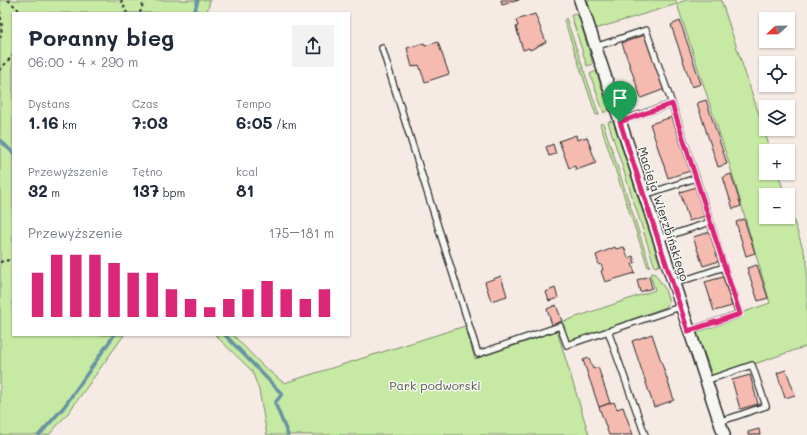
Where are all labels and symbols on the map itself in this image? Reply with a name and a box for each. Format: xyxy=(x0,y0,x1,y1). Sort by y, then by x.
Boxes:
north arrow xyxy=(759,12,795,48)
pin xyxy=(603,81,637,122)
street label: Macieja Wierzbińskiego xyxy=(635,145,693,283)
park label: Park podworski xyxy=(389,377,481,393)

